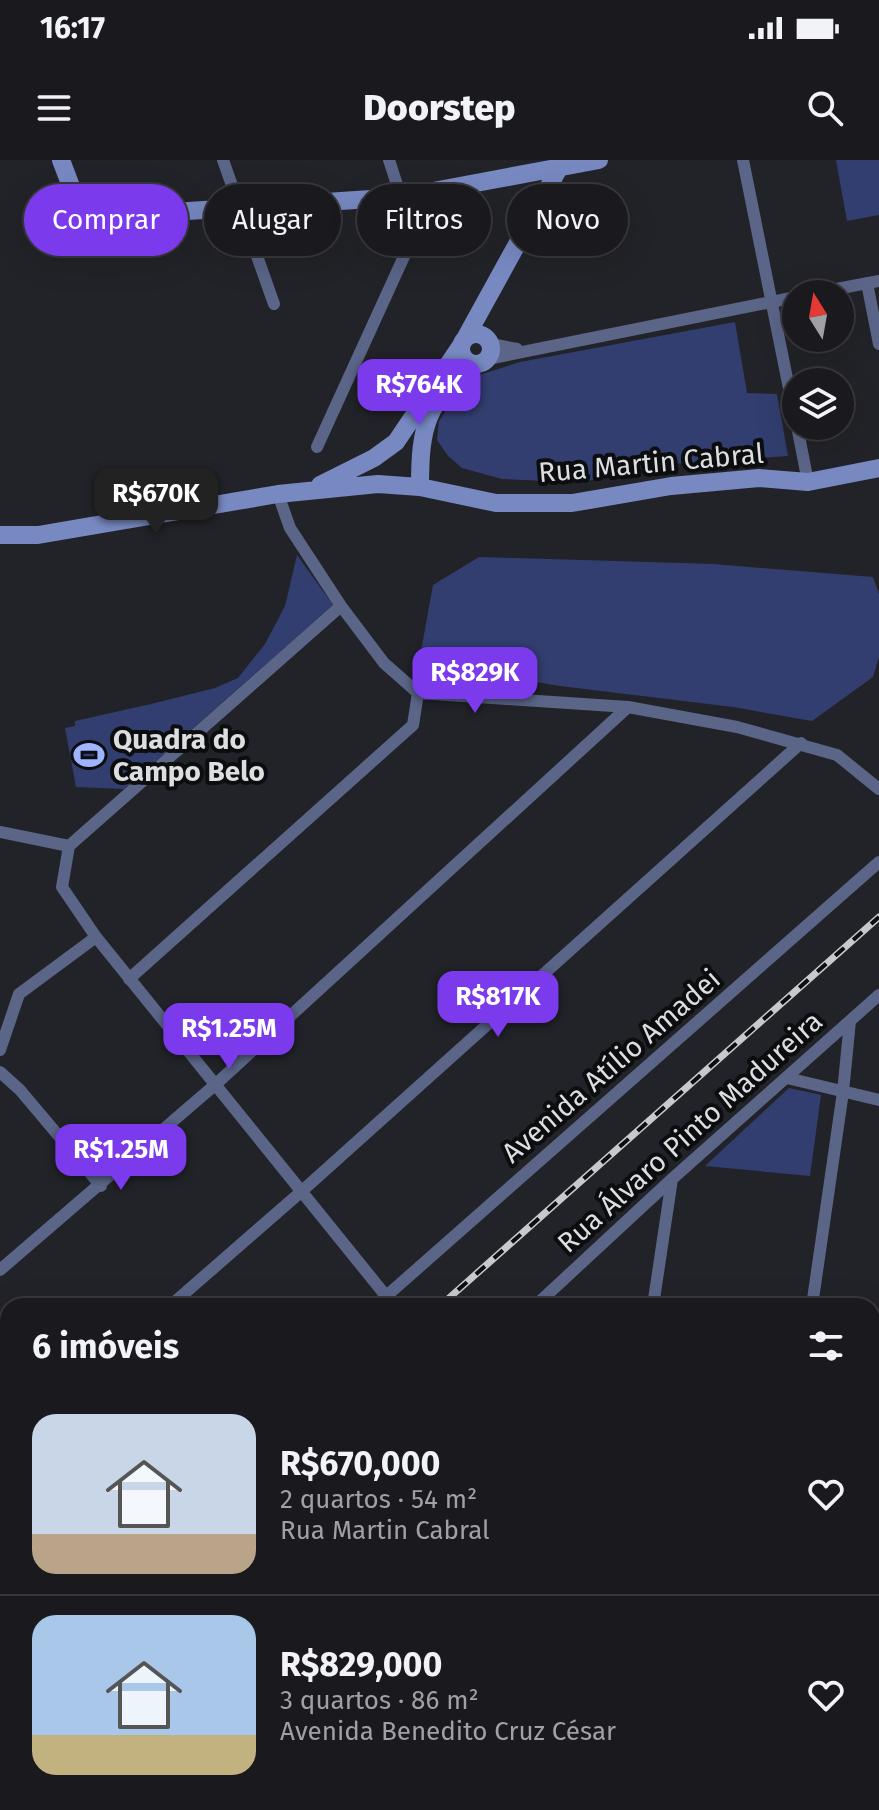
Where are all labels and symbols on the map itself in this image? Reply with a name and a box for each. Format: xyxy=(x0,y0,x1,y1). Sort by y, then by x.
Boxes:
north arrow xyxy=(782,280,854,352)
pin: R$764K xyxy=(354,359,484,427)
street label: Rua Martin Cabral xyxy=(537,437,765,489)
pin: R$670K xyxy=(91,468,221,536)
pin: R$829K xyxy=(410,647,540,715)
place label: Quadra do Campo Belo xyxy=(113,723,265,788)
sports icon: Quadra do Campo Belo xyxy=(72,738,106,772)
street label: Avenida Atílio Amadei xyxy=(495,962,727,1170)
pin: R$817K xyxy=(433,971,563,1039)
pin: R$1.25M xyxy=(155,1003,303,1071)
street label: Rua Álvaro Pinto Madureira xyxy=(551,1005,829,1259)
pin: R$1.25M xyxy=(47,1124,195,1192)

